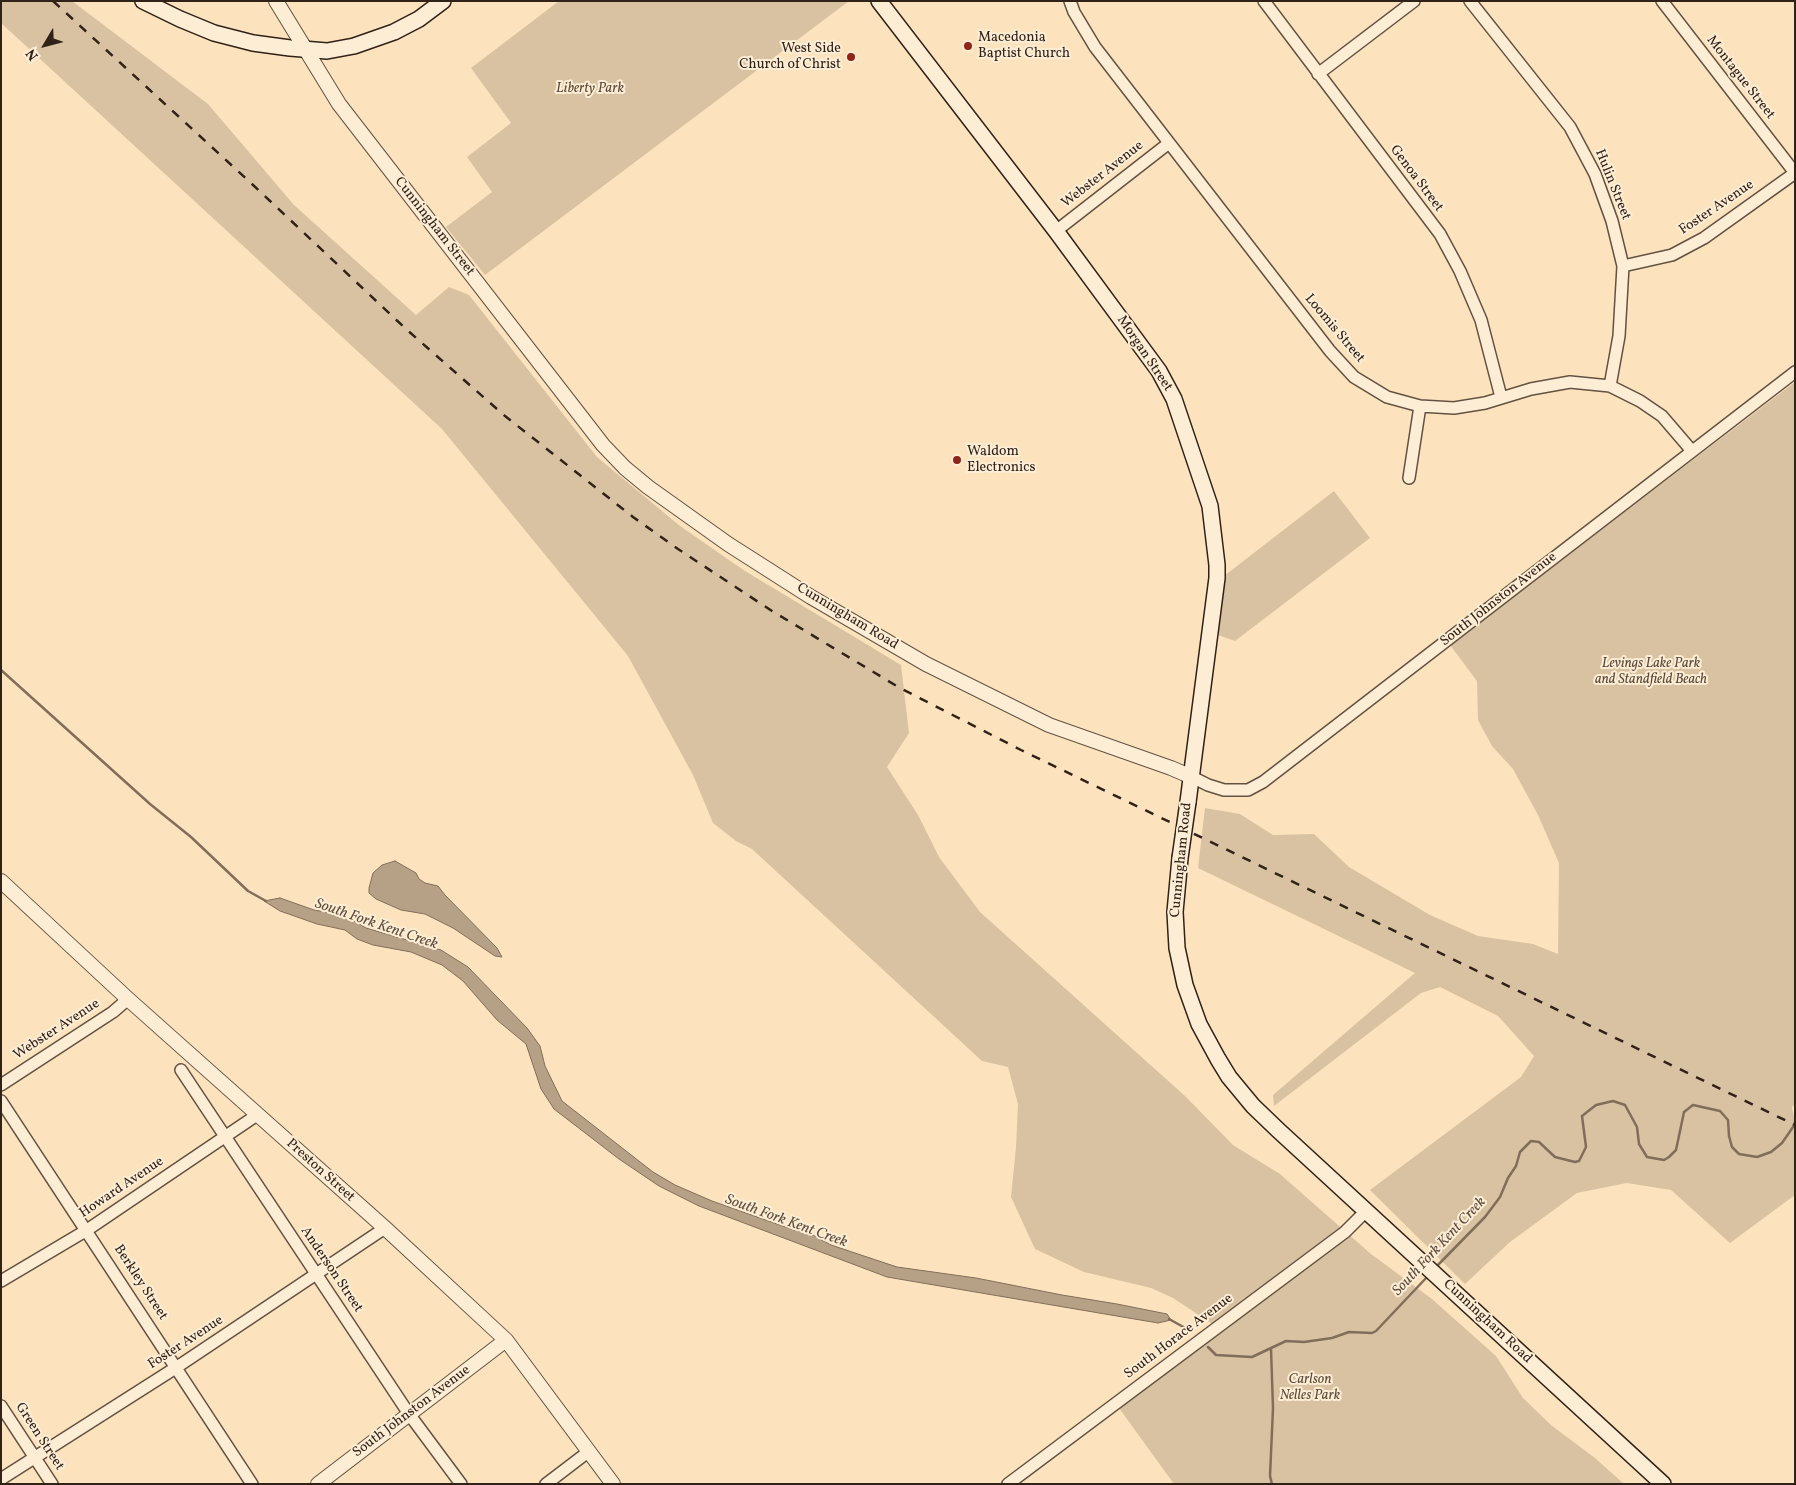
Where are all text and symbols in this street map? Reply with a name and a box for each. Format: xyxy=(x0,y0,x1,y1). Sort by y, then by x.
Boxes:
north arrow xyxy=(20,20,70,70)
place label: Macedonia Baptist Church xyxy=(978,30,1070,62)
street label: Montague Street xyxy=(1702,33,1778,123)
marker: Macedonia Baptist Church xyxy=(962,40,974,52)
place label: West Side Church of Christ xyxy=(739,41,841,74)
text: N xyxy=(22,45,43,64)
marker: West Side Church of Christ xyxy=(845,51,857,63)
park label: Liberty Park xyxy=(556,81,624,97)
street label: Webster Avenue xyxy=(1059,138,1147,212)
street label: Genoa Street xyxy=(1385,142,1447,216)
street label: Hulin Street xyxy=(1590,147,1634,223)
street label: Cunningham Street xyxy=(390,174,478,280)
street label: Foster Avenue xyxy=(1676,177,1758,239)
street label: Loomis Street xyxy=(1300,291,1368,367)
street label: Morgan Street xyxy=(1112,313,1176,395)
place label: Waldom Electronics xyxy=(967,444,1036,477)
marker: Waldom Electronics xyxy=(951,454,963,466)
street label: South Johnston Avenue xyxy=(1438,549,1560,651)
street label: Cunningham Road xyxy=(793,580,901,654)
park label: Levings Lake Park and Standfield Beach xyxy=(1595,656,1707,689)
street label: Cunningham Road xyxy=(1168,802,1196,918)
water label: South Fork Kent Creek xyxy=(312,896,440,954)
street label: Webster Avenue xyxy=(11,996,103,1064)
street label: Preston Street xyxy=(282,1136,358,1206)
street label: Howard Avenue xyxy=(77,1154,167,1222)
water label: South Fork Kent Creek xyxy=(722,1192,850,1252)
water label: South Fork Kent Creek xyxy=(1390,1194,1490,1300)
street label: Anderson Street xyxy=(296,1224,366,1316)
street label: Berkley Street xyxy=(109,1242,171,1324)
street label: Cunningham Road xyxy=(1439,1276,1535,1368)
street label: South Horace Avenue xyxy=(1121,1291,1237,1383)
street label: Foster Avenue xyxy=(145,1312,227,1374)
street label: South Johnston Avenue xyxy=(350,1362,474,1462)
park label: Carlson Nelles Park xyxy=(1280,1372,1340,1404)
street label: Green Street xyxy=(11,1400,67,1474)

